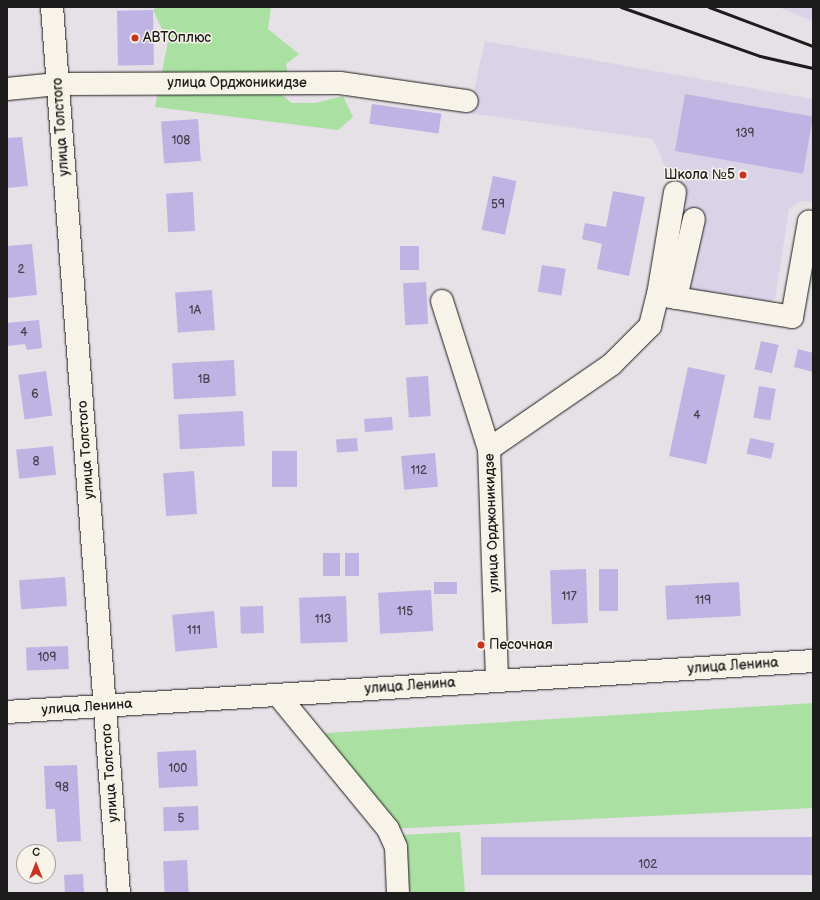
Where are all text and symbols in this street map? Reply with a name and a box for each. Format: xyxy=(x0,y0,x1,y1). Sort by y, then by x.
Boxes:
place label: АВТОплюс xyxy=(143,30,211,46)
marker: АВТОплюс xyxy=(130,33,140,43)
street label: улица Орджоникидзе xyxy=(167,75,307,91)
street label: улица Толстого xyxy=(49,77,73,177)
house number: 139 xyxy=(736,127,754,141)
house number: 108 xyxy=(172,134,190,148)
place label: Школа №5 xyxy=(664,167,735,183)
marker: Школа №5 xyxy=(738,170,748,180)
house number: 59 xyxy=(491,198,505,212)
house number: 2 xyxy=(17,263,25,277)
house number: 1А xyxy=(189,304,201,318)
house number: 4 xyxy=(20,326,28,340)
house number: 1В xyxy=(198,373,210,387)
house number: 6 xyxy=(31,388,39,402)
street label: улица Толстого xyxy=(74,400,98,500)
house number: 4 xyxy=(693,409,701,423)
street label: улица Орджоникидзе xyxy=(481,453,503,593)
house number: 8 xyxy=(33,455,39,469)
house number: 112 xyxy=(411,464,427,478)
house number: 117 xyxy=(561,590,577,604)
house number: 119 xyxy=(695,594,711,608)
house number: 115 xyxy=(397,605,413,619)
house number: 113 xyxy=(315,613,331,627)
house number: 111 xyxy=(187,624,201,638)
place label: Песочная xyxy=(489,637,553,653)
marker: Песочная xyxy=(476,640,486,650)
house number: 109 xyxy=(38,651,56,665)
street label: улица Ленина xyxy=(687,654,779,678)
street label: улица Ленина xyxy=(364,674,456,698)
street label: улица Ленина xyxy=(41,695,133,719)
street label: улица Толстого xyxy=(98,723,122,823)
house number: 100 xyxy=(169,762,187,776)
house number: 98 xyxy=(55,781,69,795)
house number: 5 xyxy=(178,812,184,826)
north arrow xyxy=(16,844,56,884)
text: С xyxy=(32,846,40,859)
house number: 102 xyxy=(639,858,657,872)

